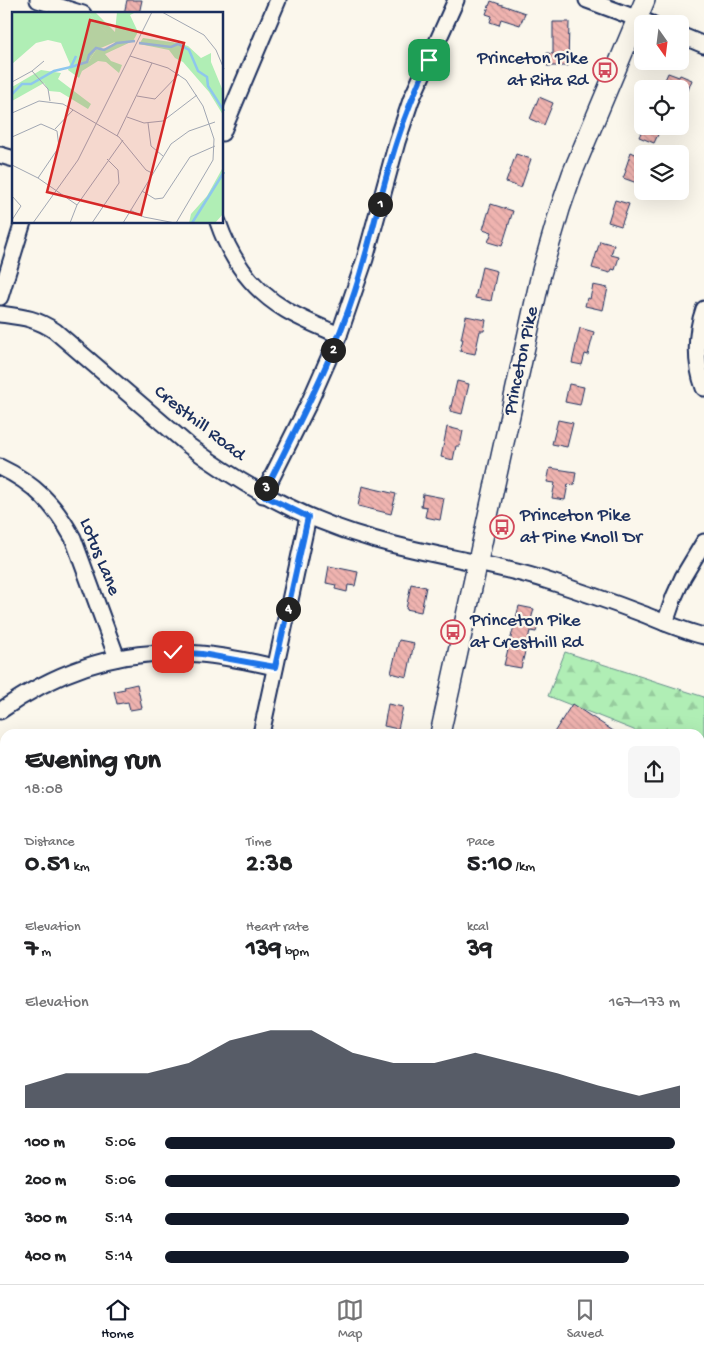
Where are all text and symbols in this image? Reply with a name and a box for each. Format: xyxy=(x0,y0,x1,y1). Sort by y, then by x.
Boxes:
inset map xyxy=(12,12,224,224)
north arrow xyxy=(634,15,689,70)
map controls xyxy=(634,15,689,200)
pin xyxy=(408,39,450,81)
icon: arrive xyxy=(415,46,443,74)
place label: Princeton Pike at Rita Rd xyxy=(476,48,590,93)
bus stop icon: Princeton Pike at Rita Rd xyxy=(592,57,618,83)
button: locate xyxy=(634,80,689,135)
button: layers xyxy=(634,145,689,200)
pin: 1 xyxy=(368,192,392,216)
text: 1 xyxy=(378,196,383,213)
street label: Princeton Pike xyxy=(499,304,545,418)
pin: 2 xyxy=(320,338,346,362)
text: 2 xyxy=(330,342,337,359)
street label: Cresthill Road xyxy=(148,381,251,468)
pin: 3 xyxy=(254,476,278,500)
text: 3 xyxy=(263,480,270,497)
place label: Princeton Pike at Pine Knoll Dr xyxy=(519,505,644,550)
bus stop icon: Princeton Pike at Pine Knoll Dr xyxy=(489,514,515,540)
street label: Lotus Lane xyxy=(73,515,125,599)
pin: 4 xyxy=(276,596,300,622)
text: 4 xyxy=(285,601,292,618)
place label: Princeton Pike at Cresthill Rd xyxy=(469,610,585,655)
bus stop icon: Princeton Pike at Cresthill Rd xyxy=(440,619,466,645)
pin xyxy=(152,631,194,673)
icon: check xyxy=(159,638,187,666)
text: Evening run xyxy=(25,745,161,778)
button: share xyxy=(628,746,680,798)
text: 18:08 xyxy=(25,781,63,800)
text: Distance xyxy=(25,834,74,851)
text: Time xyxy=(246,834,272,851)
text: Pace xyxy=(467,834,494,851)
text: 0.51 xyxy=(25,851,70,880)
text: 2:38 xyxy=(246,851,293,880)
text: 5:10 xyxy=(467,851,512,880)
text: km xyxy=(70,859,90,876)
text: /km xyxy=(512,859,535,876)
text: Elevation xyxy=(25,919,81,936)
text: Heart rate xyxy=(246,919,309,936)
text: kcal xyxy=(467,919,489,936)
text: 7 xyxy=(25,936,38,965)
text: 139 xyxy=(246,936,282,965)
text: 39 xyxy=(467,936,493,965)
text: m xyxy=(38,944,51,961)
text: bpm xyxy=(282,944,309,961)
text: Elevation xyxy=(25,994,89,1013)
text: 167–173 m xyxy=(609,994,680,1013)
text: 100 m xyxy=(25,1134,65,1153)
text: 5:06 xyxy=(105,1134,136,1153)
text: 200 m xyxy=(25,1172,66,1191)
text: 5:06 xyxy=(105,1172,136,1191)
text: 300 m xyxy=(25,1210,67,1229)
text: 5:14 xyxy=(105,1210,132,1229)
text: 400 m xyxy=(25,1248,66,1267)
text: 5:14 xyxy=(105,1248,132,1267)
tab: Home xyxy=(101,1296,134,1343)
tab: Map xyxy=(336,1296,364,1343)
tab: Saved xyxy=(567,1296,603,1343)

